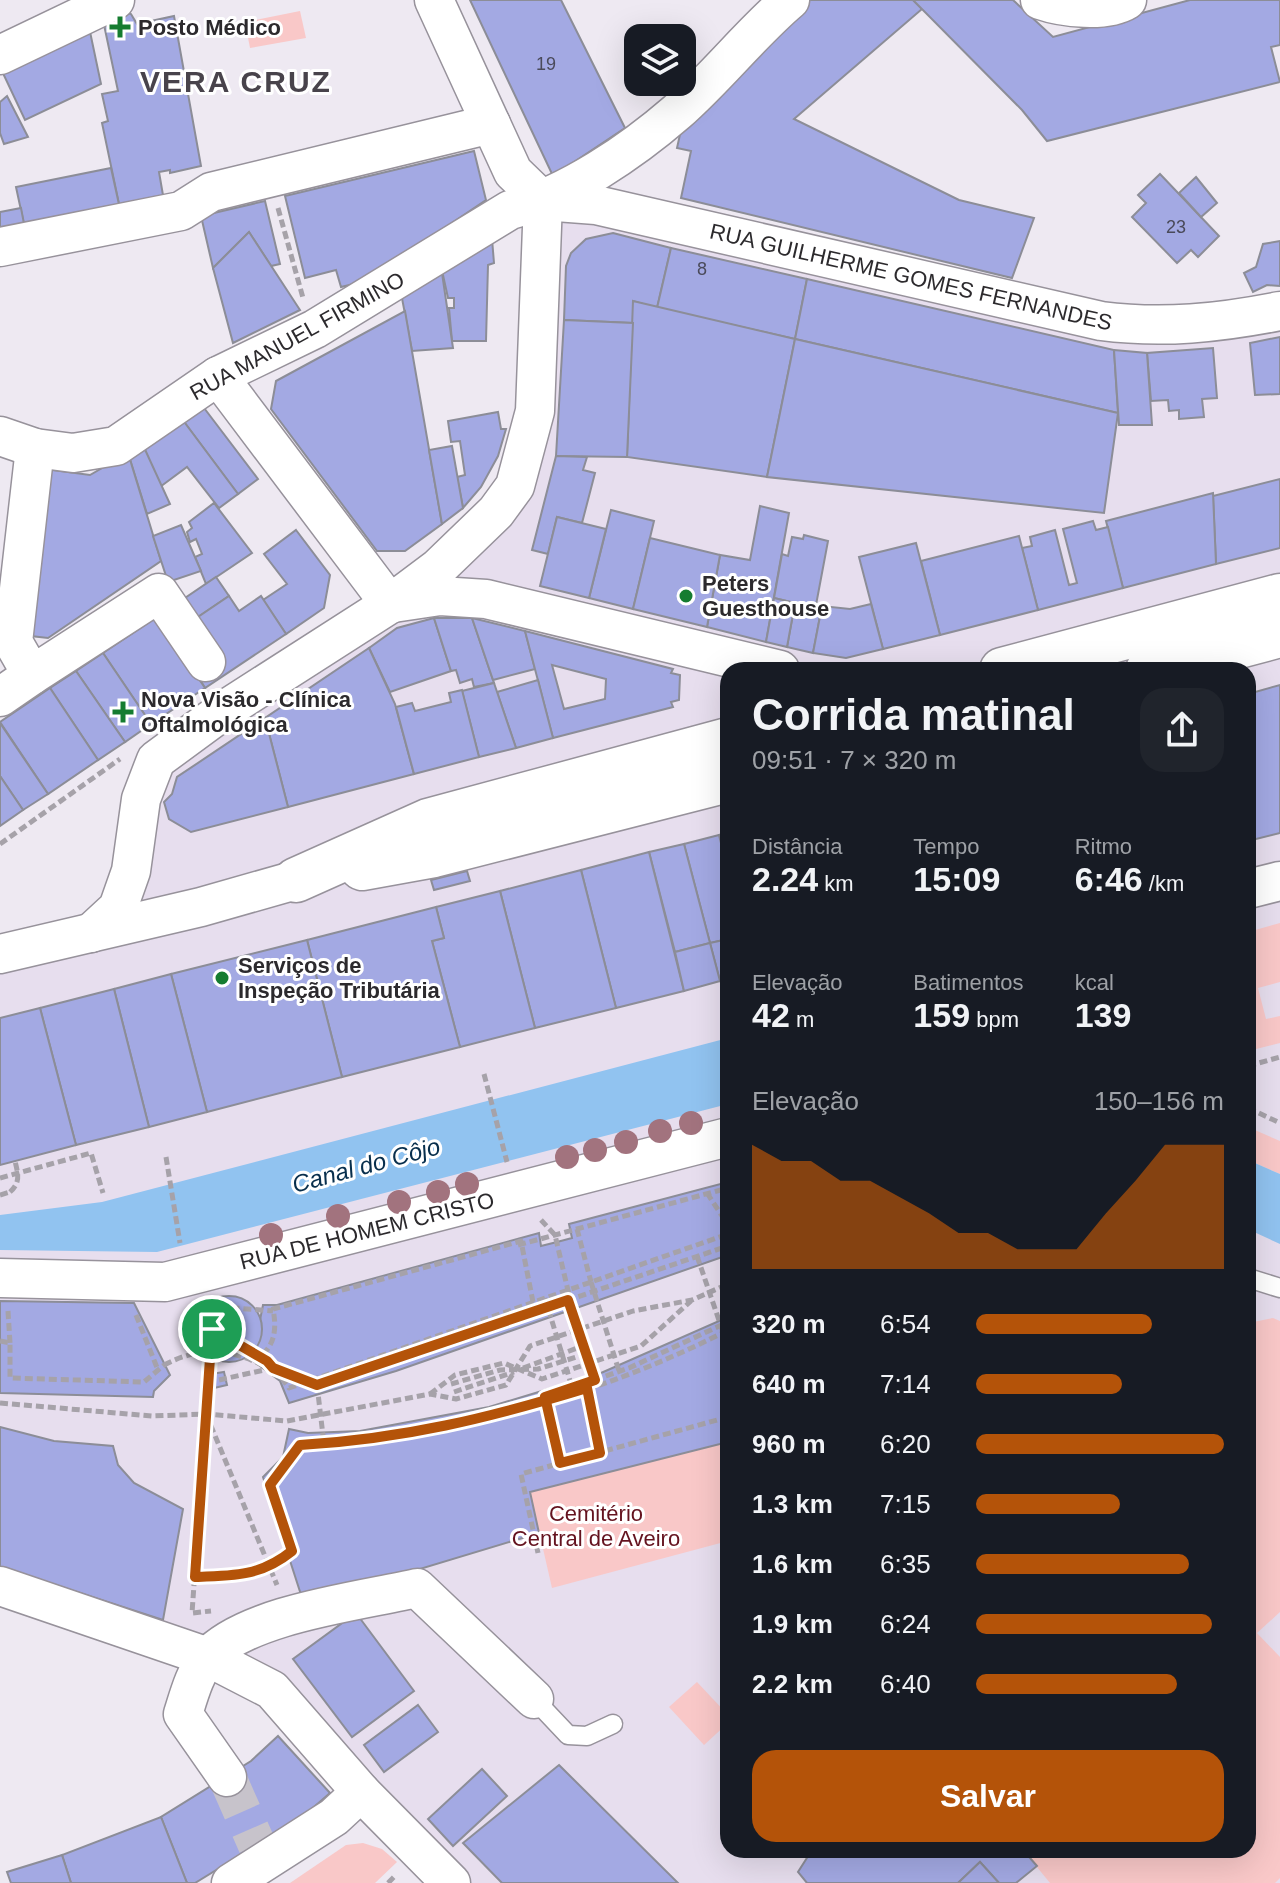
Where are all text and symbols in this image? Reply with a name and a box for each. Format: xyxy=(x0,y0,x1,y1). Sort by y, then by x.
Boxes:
place label: Posto Médico xyxy=(138,15,281,40)
marker: Posto Médico xyxy=(109,16,131,38)
map controls xyxy=(624,24,696,96)
button: layers xyxy=(624,24,696,96)
house number: 19 xyxy=(536,54,556,74)
district label: VERA CRUZ xyxy=(140,65,332,98)
house number: 23 xyxy=(1166,217,1186,237)
street label: RUA GUILHERME GOMES FERNANDES xyxy=(707,218,1115,336)
house number: 8 xyxy=(697,259,707,279)
street label: RUA MANUEL FIRMINO xyxy=(185,267,409,405)
place label: Peters Guesthouse xyxy=(702,571,829,621)
marker: Peters Guesthouse xyxy=(677,587,695,605)
place label: Nova Visão - Clínica Oftalmológica xyxy=(141,687,352,737)
button: share xyxy=(1140,688,1224,772)
text: Corrida matinal xyxy=(752,690,1075,739)
marker: Nova Visão - Clínica Oftalmológica xyxy=(112,701,134,723)
text: 09:51 · 7 × 320 m xyxy=(752,745,957,775)
text: Distância xyxy=(752,834,842,859)
text: Tempo xyxy=(913,834,979,859)
text: Ritmo xyxy=(1075,834,1132,859)
text: 2.24 xyxy=(752,860,818,898)
text: 15:09 xyxy=(913,860,1000,898)
text: 6:46 xyxy=(1075,860,1143,898)
text: km xyxy=(818,871,854,896)
text: /km xyxy=(1143,871,1184,896)
place label: Serviços de Inspeção Tributária xyxy=(238,953,440,1003)
marker: Serviços de Inspeção Tributária xyxy=(213,969,231,987)
text: Elevação xyxy=(752,970,843,995)
text: Batimentos xyxy=(913,970,1023,995)
text: kcal xyxy=(1075,970,1114,995)
text: 42 xyxy=(752,996,790,1034)
text: 159 xyxy=(913,996,970,1034)
text: 139 xyxy=(1075,996,1131,1034)
text: m xyxy=(790,1007,814,1032)
text: bpm xyxy=(970,1007,1019,1032)
text: Elevação xyxy=(752,1086,859,1116)
text: 150–156 m xyxy=(1094,1086,1224,1116)
water label: Canal do Côjo xyxy=(289,1132,443,1198)
street label: RUA DE HOMEM CRISTO xyxy=(237,1187,497,1275)
pin xyxy=(178,1295,246,1363)
icon: arrive xyxy=(190,1307,234,1351)
text: 320 m xyxy=(752,1309,826,1339)
text: 6:54 xyxy=(880,1309,931,1339)
text: 640 m xyxy=(752,1369,826,1399)
text: 7:14 xyxy=(880,1369,931,1399)
text: 960 m xyxy=(752,1429,826,1459)
text: 6:20 xyxy=(880,1429,931,1459)
text: 1.3 km xyxy=(752,1489,833,1519)
text: 7:15 xyxy=(880,1489,931,1519)
park label: Cemitério Central de Aveiro xyxy=(512,1501,680,1551)
text: 1.6 km xyxy=(752,1549,833,1579)
text: 6:35 xyxy=(880,1549,931,1579)
text: 1.9 km xyxy=(752,1609,833,1639)
text: 6:24 xyxy=(880,1609,931,1639)
text: 2.2 km xyxy=(752,1669,833,1699)
text: 6:40 xyxy=(880,1669,931,1699)
button: Salvar xyxy=(752,1750,1224,1842)

